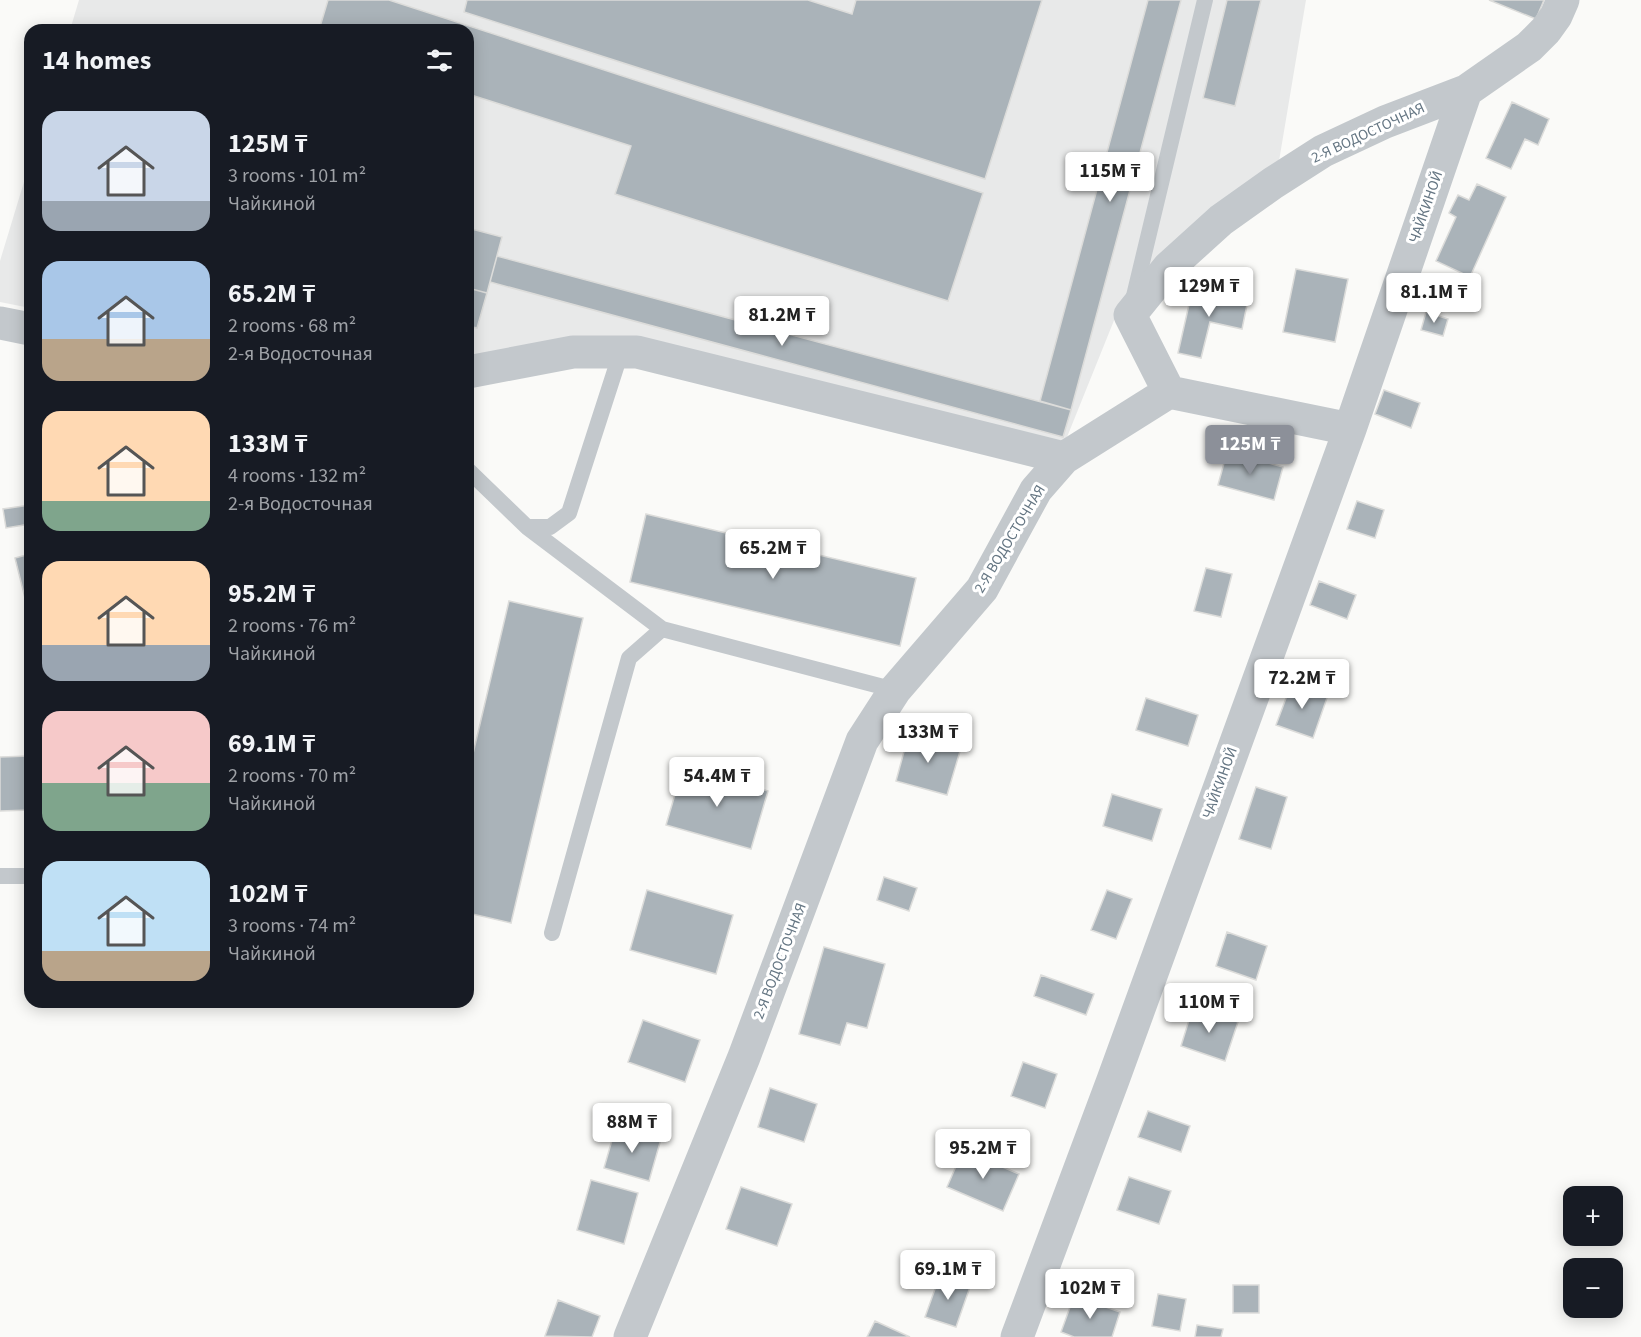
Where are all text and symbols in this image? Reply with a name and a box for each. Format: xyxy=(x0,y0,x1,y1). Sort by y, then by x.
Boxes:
text: 14 homes xyxy=(42,42,151,79)
icon: filters xyxy=(423,44,456,77)
street label: 2-Я ВОДОСТОЧНАЯ xyxy=(1308,98,1428,168)
text: 125M ₸ xyxy=(228,125,308,162)
icon: home xyxy=(90,135,162,207)
pin: 115M ₸ xyxy=(1061,152,1159,203)
text: 115M ₸ xyxy=(1079,157,1141,185)
text: 3 rooms · 101 m² xyxy=(228,162,366,190)
street label: ЧАЙКИНОЙ xyxy=(1404,168,1448,246)
text: Чайкиной xyxy=(228,190,316,218)
pin: 129M ₸ xyxy=(1160,267,1258,318)
text: 129M ₸ xyxy=(1178,272,1240,300)
pin: 81.1M ₸ xyxy=(1379,273,1489,324)
text: 65.2M ₸ xyxy=(228,275,316,312)
text: 81.1M ₸ xyxy=(1400,278,1468,306)
icon: home xyxy=(90,285,162,357)
pin: 81.2M ₸ xyxy=(727,296,837,347)
text: 81.2M ₸ xyxy=(748,301,816,329)
text: 2 rooms · 68 m² xyxy=(228,312,356,340)
text: 2-я Водосточная xyxy=(228,340,373,368)
text: 133M ₸ xyxy=(228,425,308,462)
pin: 125M ₸ xyxy=(1201,425,1299,476)
text: 125M ₸ xyxy=(1219,430,1281,458)
icon: home xyxy=(90,435,162,507)
text: 4 rooms · 132 m² xyxy=(228,462,366,490)
street label: 2-Я ВОДОСТОЧНАЯ xyxy=(969,481,1051,597)
text: 2-я Водосточная xyxy=(228,490,373,518)
pin: 65.2M ₸ xyxy=(718,529,828,580)
text: 65.2M ₸ xyxy=(739,534,807,562)
text: 95.2M ₸ xyxy=(228,575,316,612)
icon: home xyxy=(90,585,162,657)
text: 2 rooms · 76 m² xyxy=(228,612,356,640)
text: Чайкиной xyxy=(228,640,316,668)
pin: 72.2M ₸ xyxy=(1247,659,1357,710)
text: 72.2M ₸ xyxy=(1268,664,1336,692)
pin: 133M ₸ xyxy=(879,713,977,764)
text: 133M ₸ xyxy=(897,718,959,746)
text: 69.1M ₸ xyxy=(228,725,316,762)
icon: home xyxy=(90,735,162,807)
street label: ЧАЙКИНОЙ xyxy=(1197,744,1243,822)
pin: 54.4M ₸ xyxy=(662,757,772,808)
text: 2 rooms · 70 m² xyxy=(228,762,356,790)
text: 54.4M ₸ xyxy=(683,762,751,790)
text: Чайкиной xyxy=(228,790,316,818)
text: 102M ₸ xyxy=(228,875,308,912)
icon: home xyxy=(90,885,162,957)
street label: 2-Я ВОДОСТОЧНАЯ xyxy=(748,900,812,1022)
text: 3 rooms · 74 m² xyxy=(228,912,356,940)
text: Чайкиной xyxy=(228,940,316,968)
pin: 110M ₸ xyxy=(1160,983,1258,1034)
text: 110M ₸ xyxy=(1178,988,1240,1016)
pin: 88M ₸ xyxy=(590,1103,674,1154)
text: 88M ₸ xyxy=(607,1108,657,1136)
pin: 95.2M ₸ xyxy=(928,1129,1038,1180)
text: 95.2M ₸ xyxy=(949,1134,1017,1162)
map controls xyxy=(1563,1186,1623,1318)
button: + xyxy=(1563,1186,1623,1246)
pin: 69.1M ₸ xyxy=(893,1250,1003,1301)
text: 69.1M ₸ xyxy=(914,1255,982,1283)
button: − xyxy=(1563,1258,1623,1318)
pin: 102M ₸ xyxy=(1041,1269,1139,1320)
text: 102M ₸ xyxy=(1059,1274,1121,1302)

